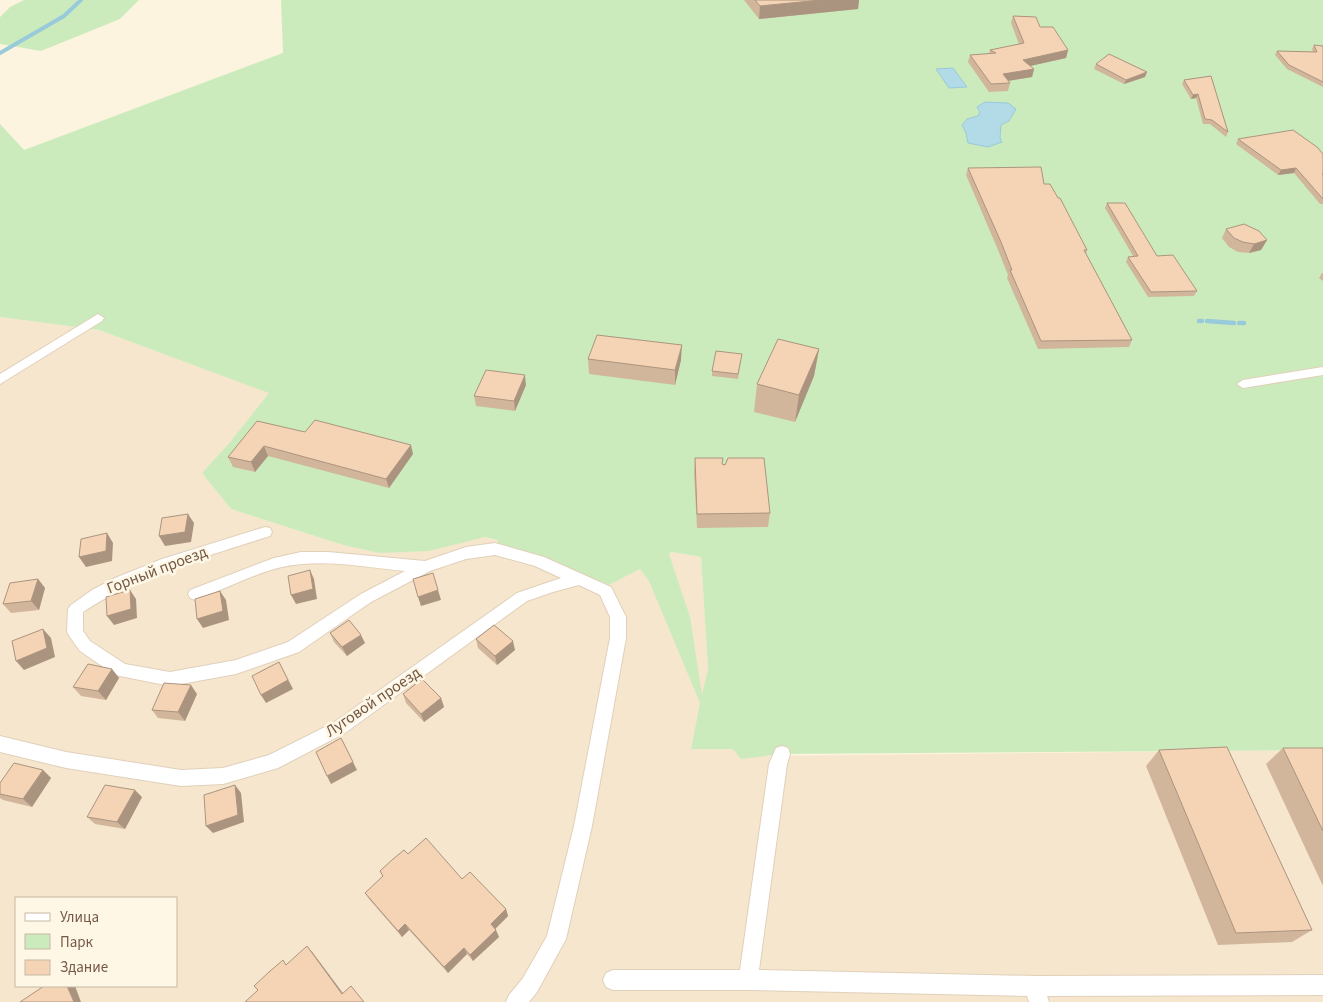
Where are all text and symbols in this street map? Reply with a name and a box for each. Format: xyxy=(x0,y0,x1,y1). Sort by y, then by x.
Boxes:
street label: Горный проезд xyxy=(104,541,211,599)
street label: Луговой проезд xyxy=(321,661,426,742)
legend xyxy=(15,897,178,987)
text: Улица xyxy=(60,907,99,928)
text: Парк xyxy=(60,932,94,953)
text: Здание xyxy=(60,957,108,978)

